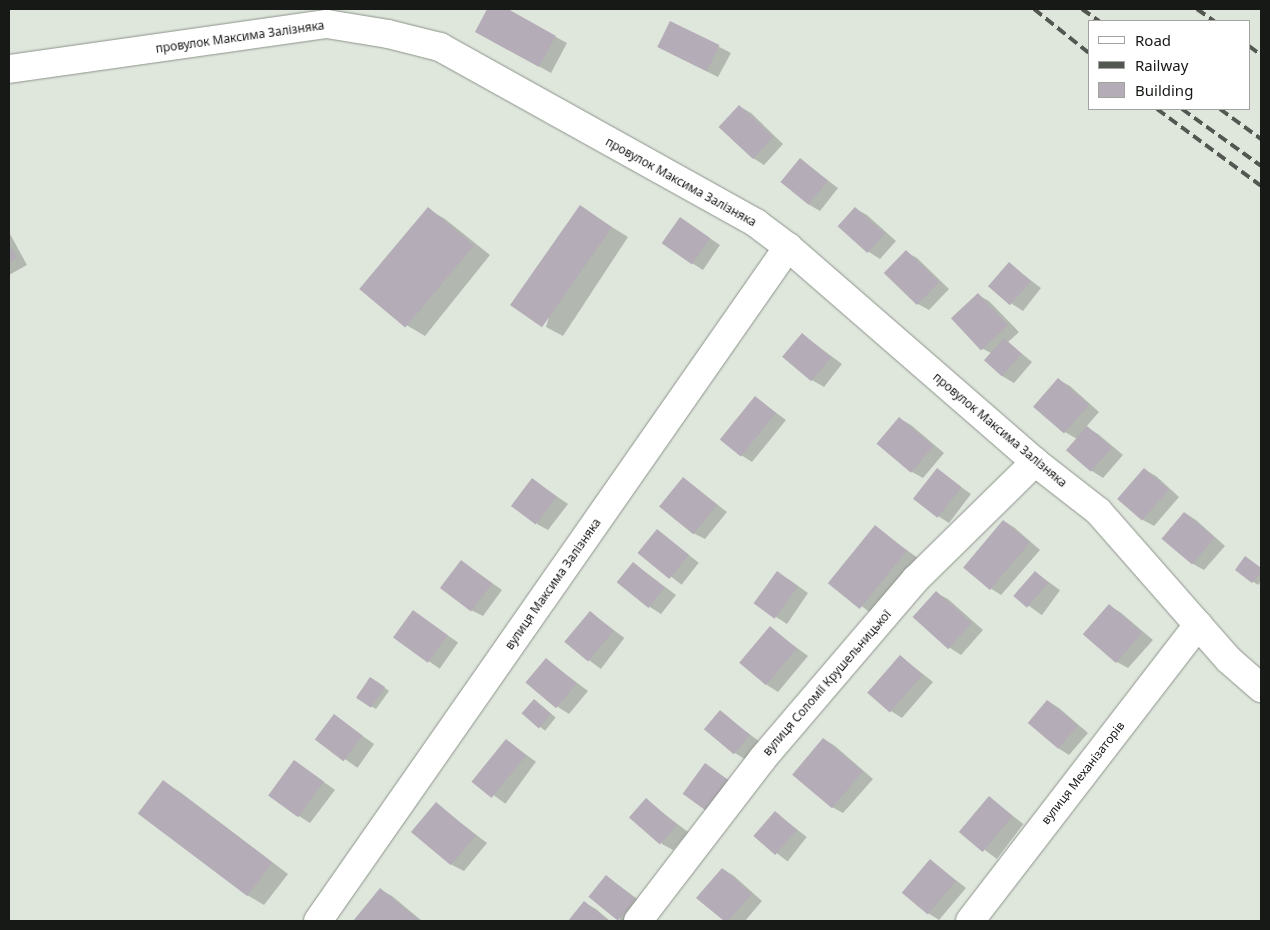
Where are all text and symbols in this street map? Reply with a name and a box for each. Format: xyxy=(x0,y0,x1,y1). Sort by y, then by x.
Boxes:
street label: провулок Максима Залізняка xyxy=(155,18,325,56)
legend xyxy=(1088,20,1250,110)
text: Road xyxy=(1135,30,1171,50)
text: Railway xyxy=(1135,55,1188,75)
text: Building xyxy=(1135,80,1193,100)
street label: провулок Максима Залізняка xyxy=(603,134,759,230)
street label: провулок Максима Залізняка xyxy=(930,370,1070,490)
street label: вулиця Максима Залізняка xyxy=(502,516,604,652)
street label: вулиця Соломії Крушельницької xyxy=(760,607,894,759)
street label: вулиця Механізаторів xyxy=(1038,719,1128,827)

